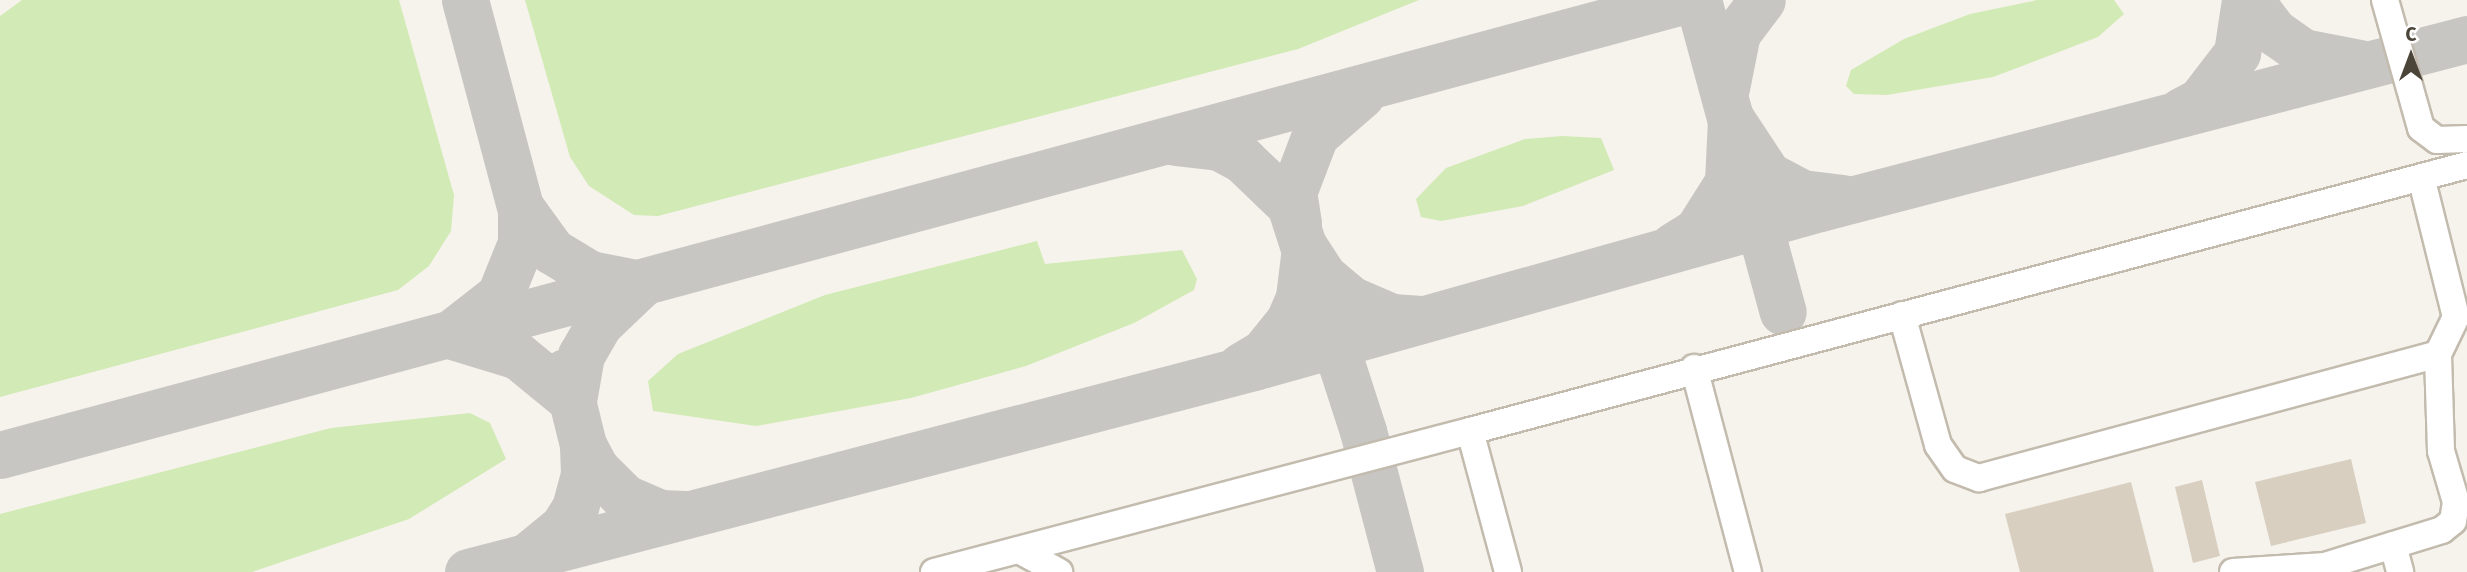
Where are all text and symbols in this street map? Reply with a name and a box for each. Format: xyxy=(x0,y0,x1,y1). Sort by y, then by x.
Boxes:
north arrow xyxy=(2376,21,2446,91)
text: С xyxy=(2406,23,2416,46)

